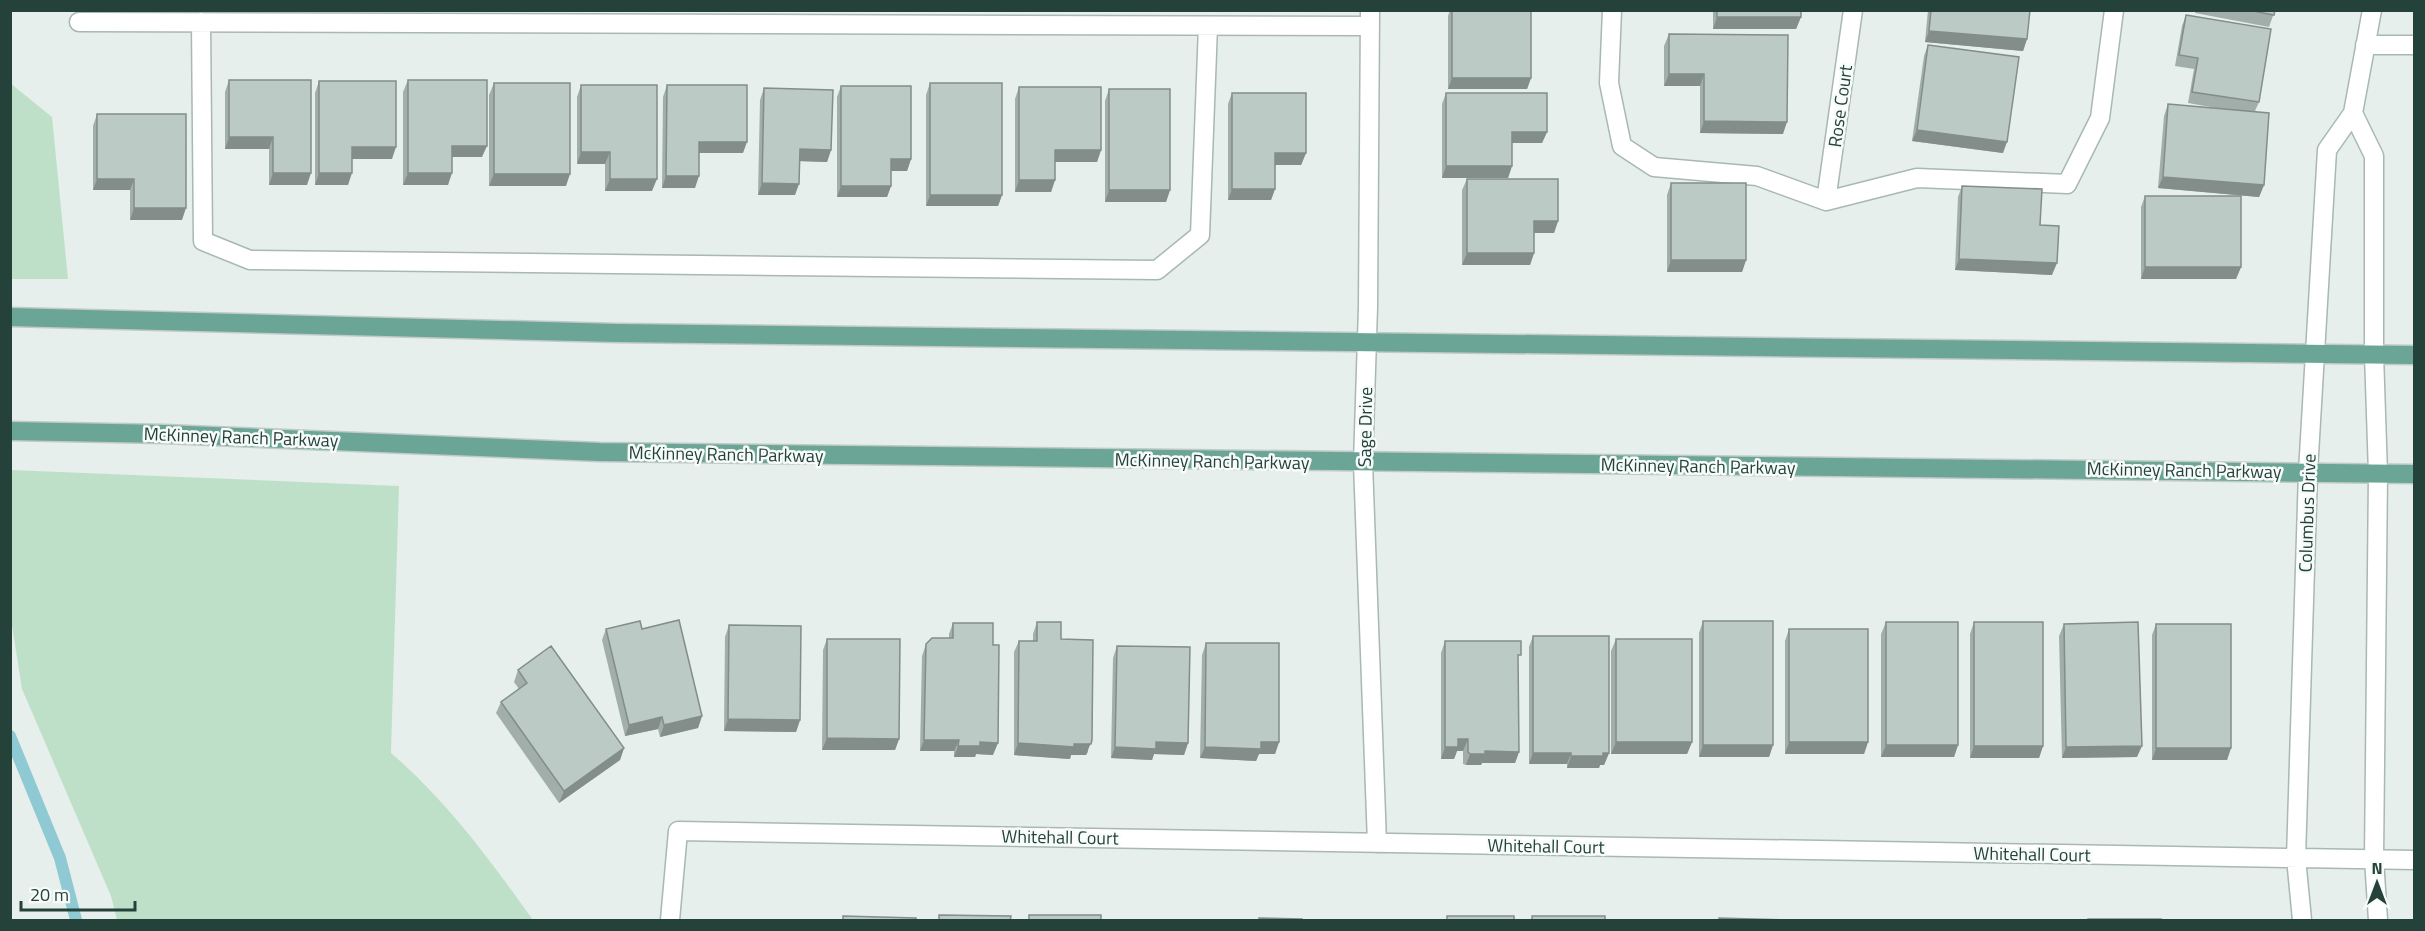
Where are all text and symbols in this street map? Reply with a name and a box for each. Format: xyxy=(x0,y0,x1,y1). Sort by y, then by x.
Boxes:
street label: Rose Court xyxy=(1821,62,1859,149)
street label: Sage Drive xyxy=(1351,387,1379,467)
street label: McKinney Ranch Parkway xyxy=(143,420,339,454)
street label: McKinney Ranch Parkway xyxy=(628,439,824,469)
street label: McKinney Ranch Parkway xyxy=(1114,446,1310,476)
street label: McKinney Ranch Parkway xyxy=(1600,451,1796,481)
street label: Columbus Drive xyxy=(2291,453,2323,573)
street label: McKinney Ranch Parkway xyxy=(2086,455,2282,485)
street label: Whitehall Court xyxy=(1001,822,1119,852)
street label: Whitehall Court xyxy=(1487,831,1605,861)
street label: Whitehall Court xyxy=(1973,839,2091,869)
north arrow xyxy=(2347,853,2407,913)
text: N xyxy=(2371,856,2383,880)
scale bar xyxy=(21,874,135,912)
text: 20 m xyxy=(30,881,69,908)

